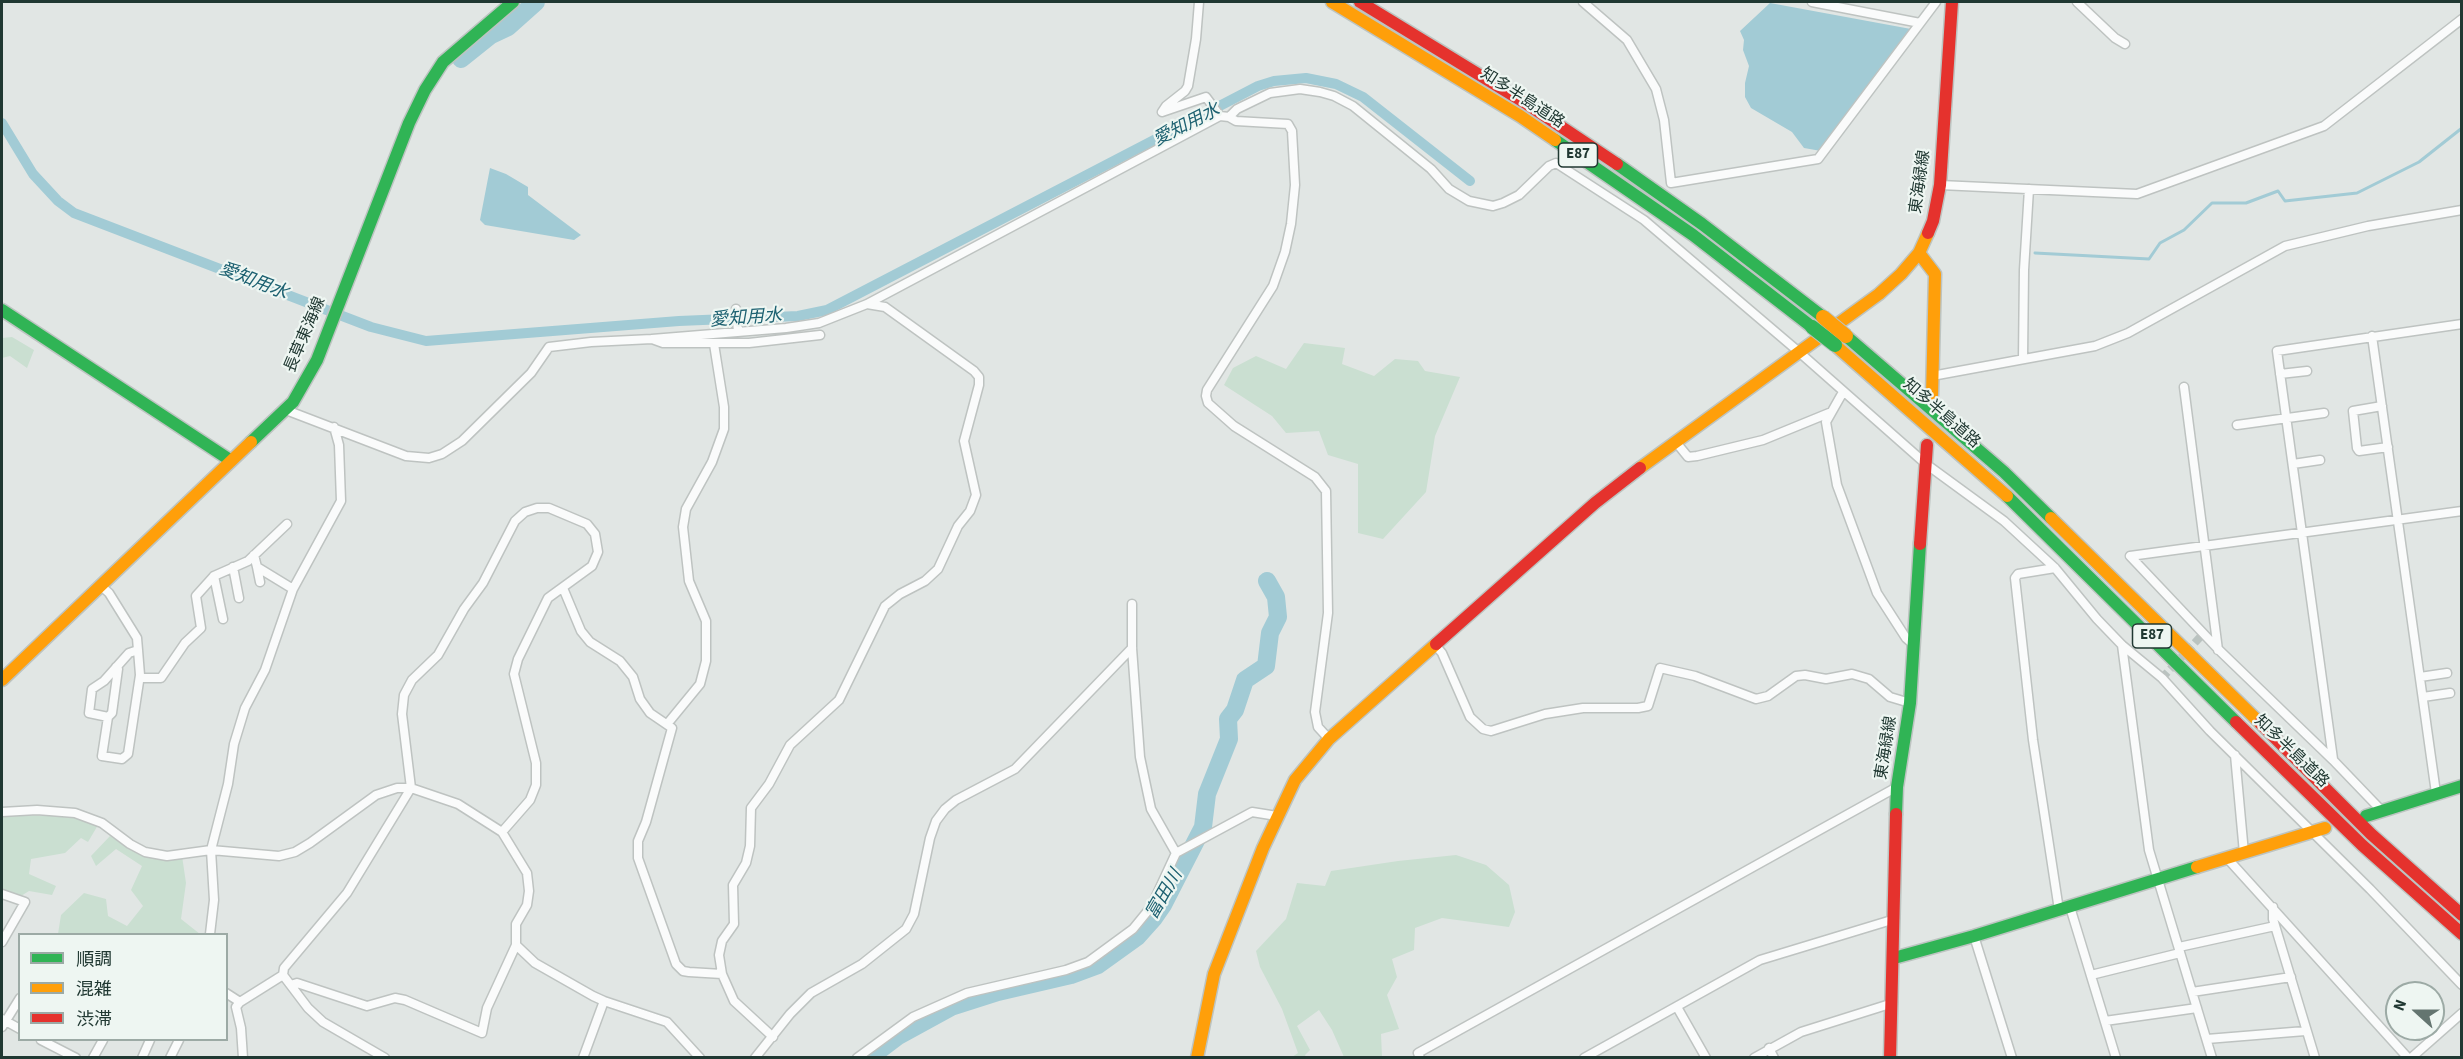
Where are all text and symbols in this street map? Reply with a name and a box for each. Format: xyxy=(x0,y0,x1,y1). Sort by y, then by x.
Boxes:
street label: 知多半島道路 xyxy=(1477,65,1567,133)
water label: 愛知用水 xyxy=(1150,100,1224,152)
road number: E87 xyxy=(1558,143,1598,167)
street label: 東海緑線 xyxy=(1907,149,1935,215)
water label: 愛知用水 xyxy=(216,259,290,305)
street label: 長草東海線 xyxy=(282,294,330,376)
water label: 愛知用水 xyxy=(709,306,783,332)
street label: 知多半島道路 xyxy=(1898,375,1984,453)
road number: E87 xyxy=(2132,624,2172,648)
street label: 知多半島道路 xyxy=(2250,712,2332,792)
street label: 東海緑線 xyxy=(1873,715,1901,781)
water label: 富田川 xyxy=(1142,866,1188,924)
legend xyxy=(18,933,228,1041)
text: 順調 xyxy=(76,947,112,972)
text: 混雑 xyxy=(76,977,112,1002)
north arrow xyxy=(2385,981,2445,1041)
text: N xyxy=(2388,996,2412,1014)
text: 渋滞 xyxy=(76,1007,112,1032)

